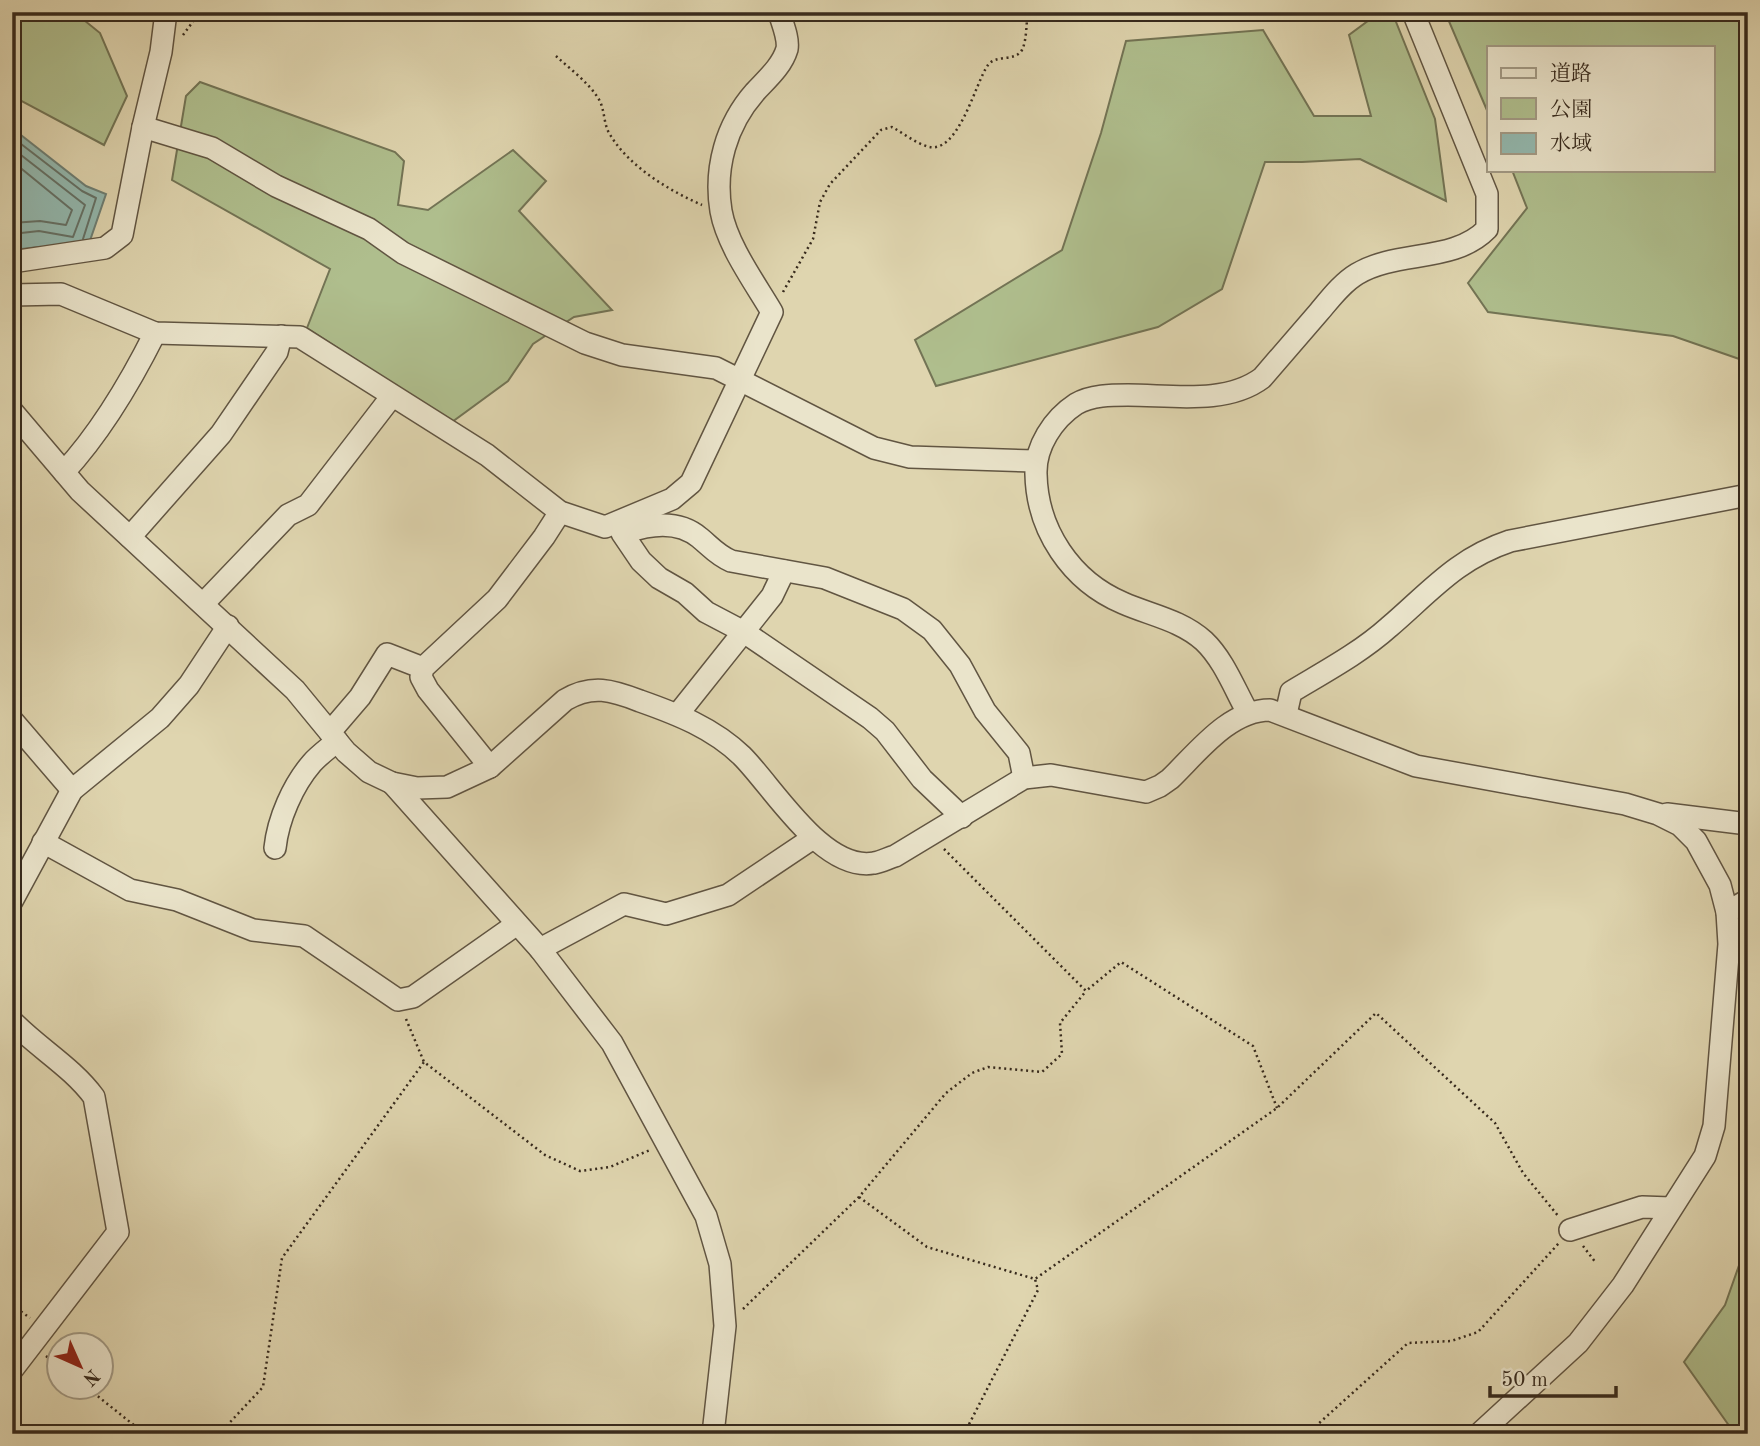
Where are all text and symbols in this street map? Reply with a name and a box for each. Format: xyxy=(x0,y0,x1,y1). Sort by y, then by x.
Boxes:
legend xyxy=(1487,46,1714,172)
text: 道路 xyxy=(1550,62,1592,85)
text: 公園 xyxy=(1550,98,1592,121)
text: 水域 xyxy=(1550,132,1592,155)
north arrow xyxy=(46,1330,116,1400)
scale bar xyxy=(1490,1355,1616,1399)
text: N xyxy=(78,1364,102,1388)
text: 50 m xyxy=(1501,1370,1548,1391)

